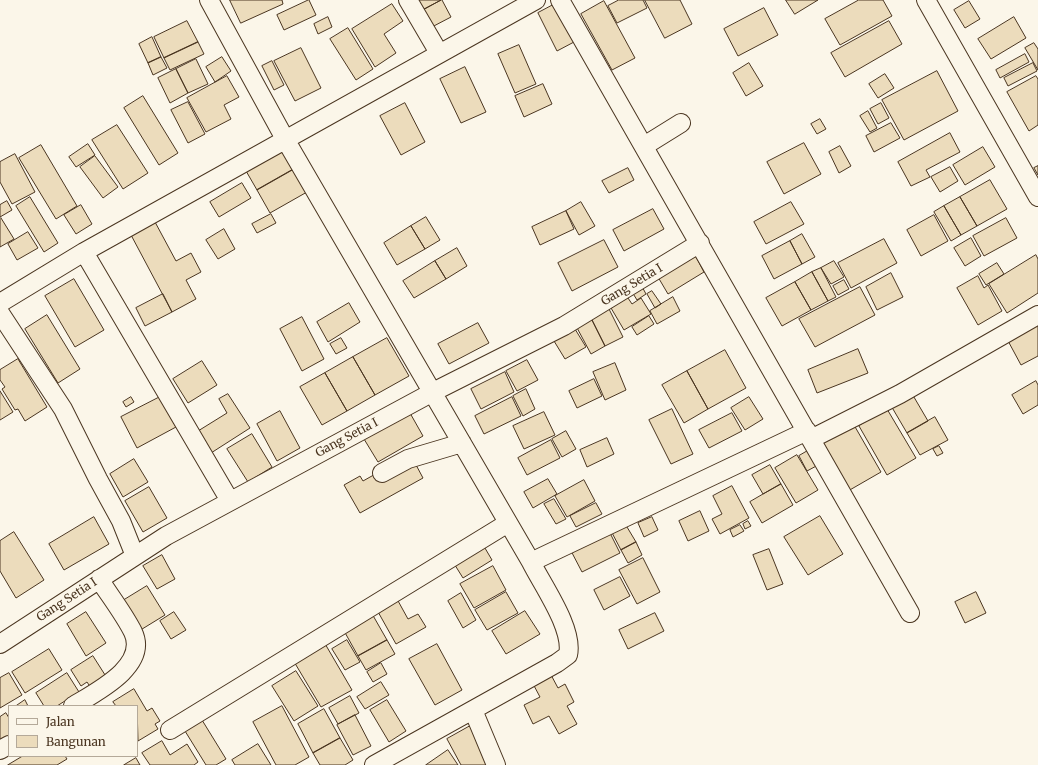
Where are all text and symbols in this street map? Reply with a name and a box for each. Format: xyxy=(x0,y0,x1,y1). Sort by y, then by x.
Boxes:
street label: Gang Setia I xyxy=(599,261,665,309)
street label: Gang Setia I xyxy=(313,415,381,461)
street label: Gang Setia I xyxy=(34,575,100,625)
legend xyxy=(8,705,138,757)
text: Jalan xyxy=(46,714,75,729)
text: Bangunan xyxy=(46,734,106,749)

